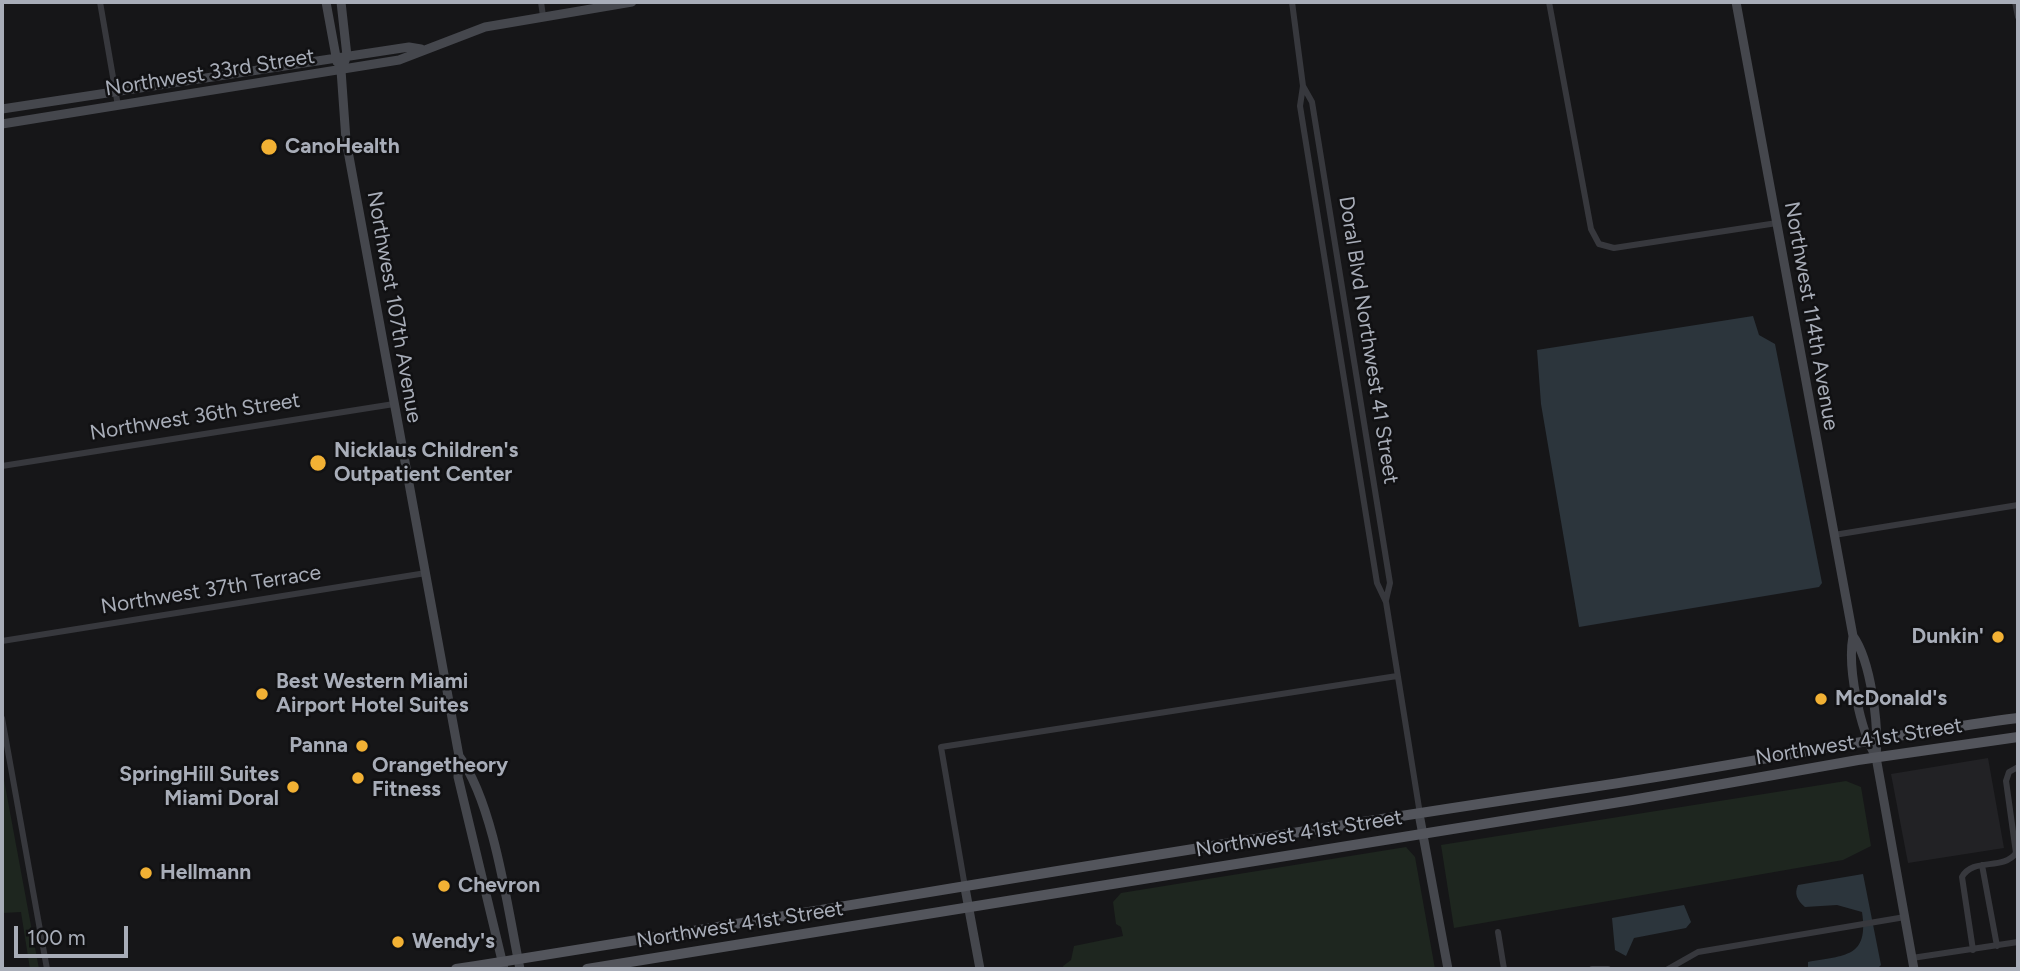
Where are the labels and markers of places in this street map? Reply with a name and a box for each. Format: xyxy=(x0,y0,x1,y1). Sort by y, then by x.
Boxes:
place label: CanoHealth xyxy=(285,134,400,160)
marker: CanoHealth xyxy=(259,137,279,157)
place label: Nicklaus Children's Outpatient Center xyxy=(334,438,518,488)
marker: Nicklaus Children's Outpatient Center xyxy=(308,453,328,473)
place label: Dunkin' xyxy=(1912,624,1984,650)
marker: Dunkin' xyxy=(1990,629,2006,645)
place label: Best Western Miami Airport Hotel Suites xyxy=(276,669,469,719)
marker: Best Western Miami Airport Hotel Suites xyxy=(254,686,270,702)
place label: McDonald's xyxy=(1835,686,1947,712)
marker: McDonald's xyxy=(1813,691,1829,707)
place label: Panna xyxy=(289,733,348,759)
marker: Panna xyxy=(354,738,370,754)
place label: Orangetheory Fitness xyxy=(372,753,508,803)
place label: SpringHill Suites Miami Doral xyxy=(119,762,279,812)
marker: Orangetheory Fitness xyxy=(350,770,366,786)
marker: SpringHill Suites Miami Doral xyxy=(285,779,301,795)
place label: Hellmann xyxy=(160,860,251,886)
marker: Hellmann xyxy=(138,865,154,881)
place label: Chevron xyxy=(458,873,540,899)
marker: Chevron xyxy=(436,878,452,894)
place label: Wendy's xyxy=(412,929,495,955)
marker: Wendy's xyxy=(390,934,406,950)

